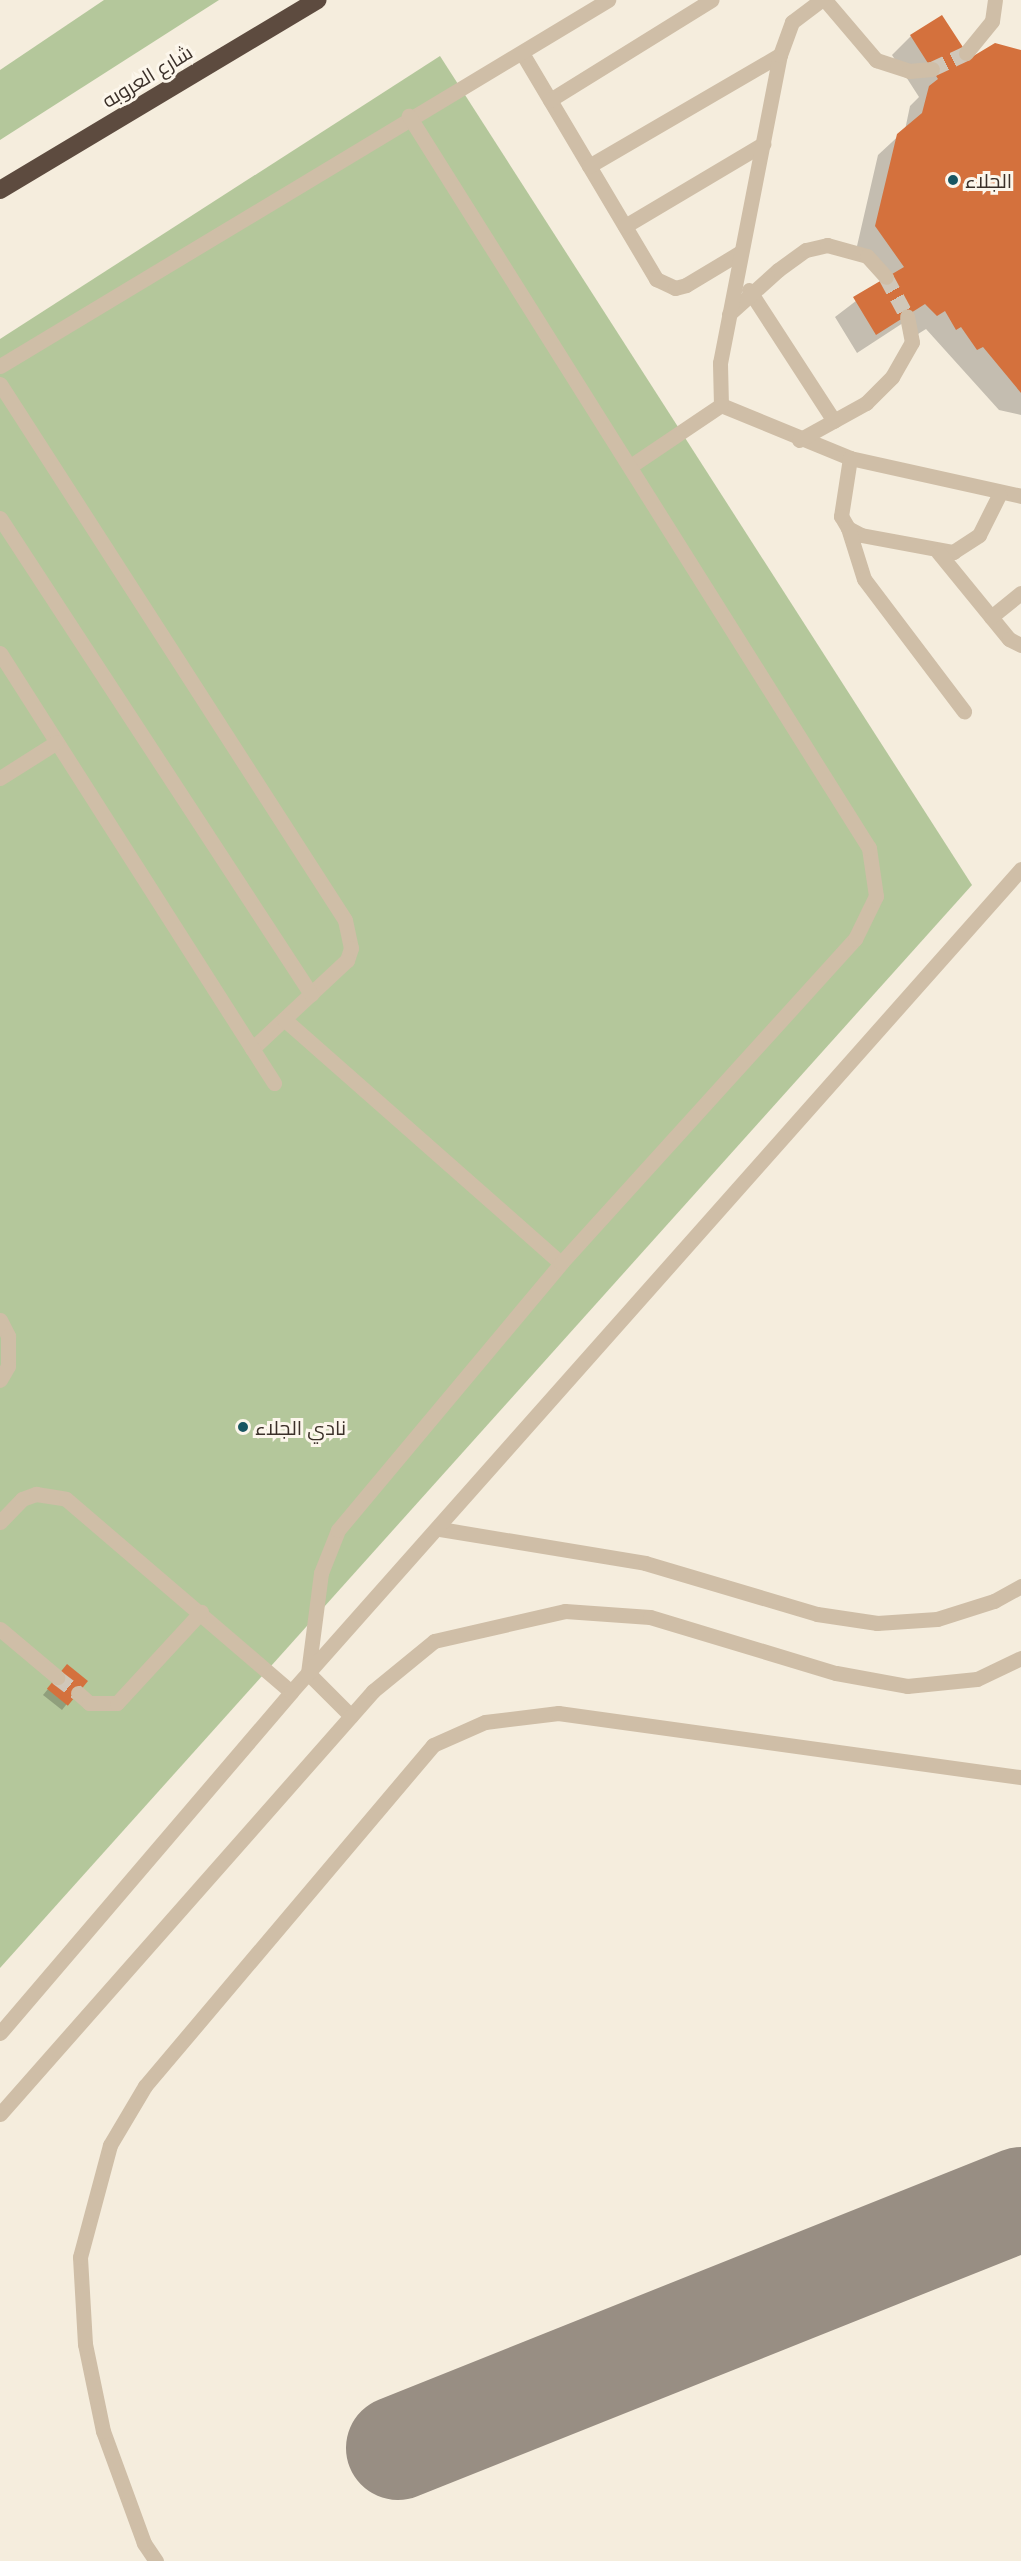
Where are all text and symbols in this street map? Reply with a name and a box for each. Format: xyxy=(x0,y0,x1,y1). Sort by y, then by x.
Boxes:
street label: شارع العروبه xyxy=(97,40,197,112)
place label: الجلاء xyxy=(965,168,1012,192)
marker: الجلاء xyxy=(946,173,960,187)
place label: نادي الجلاء xyxy=(255,1415,346,1439)
marker: نادي الجلاء xyxy=(236,1420,250,1434)

